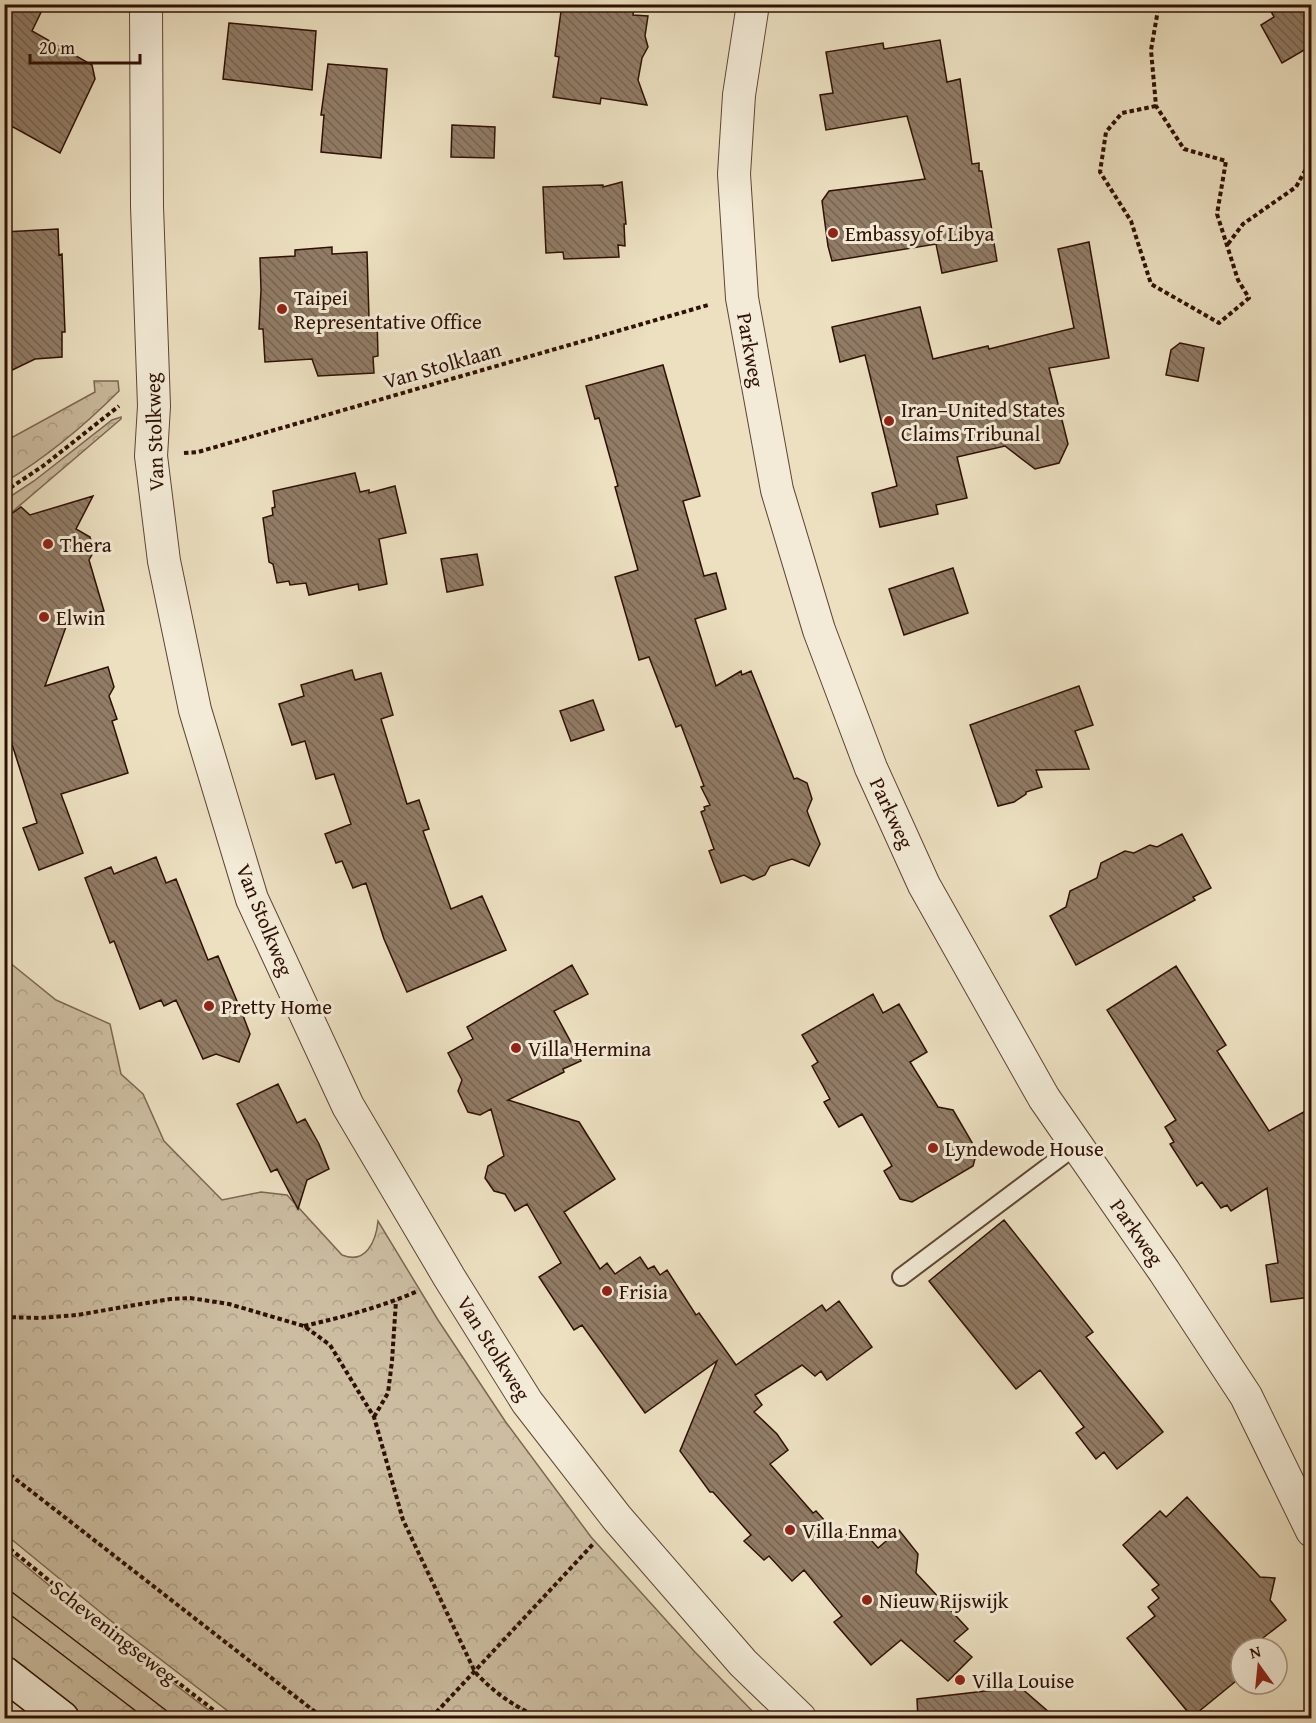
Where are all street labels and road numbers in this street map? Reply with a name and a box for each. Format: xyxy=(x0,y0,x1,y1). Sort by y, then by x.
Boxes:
street label: Parkweg xyxy=(729,310,773,390)
street label: Van Stolklaan xyxy=(379,333,505,397)
street label: Van Stolkweg xyxy=(136,372,172,492)
street label: Parkweg xyxy=(862,772,922,854)
street label: Van Stolkweg xyxy=(228,859,302,981)
street label: Parkweg xyxy=(1103,1192,1172,1272)
street label: Van Stolkweg xyxy=(449,1289,539,1407)
street label: Scheveningseweg xyxy=(44,1572,184,1692)

